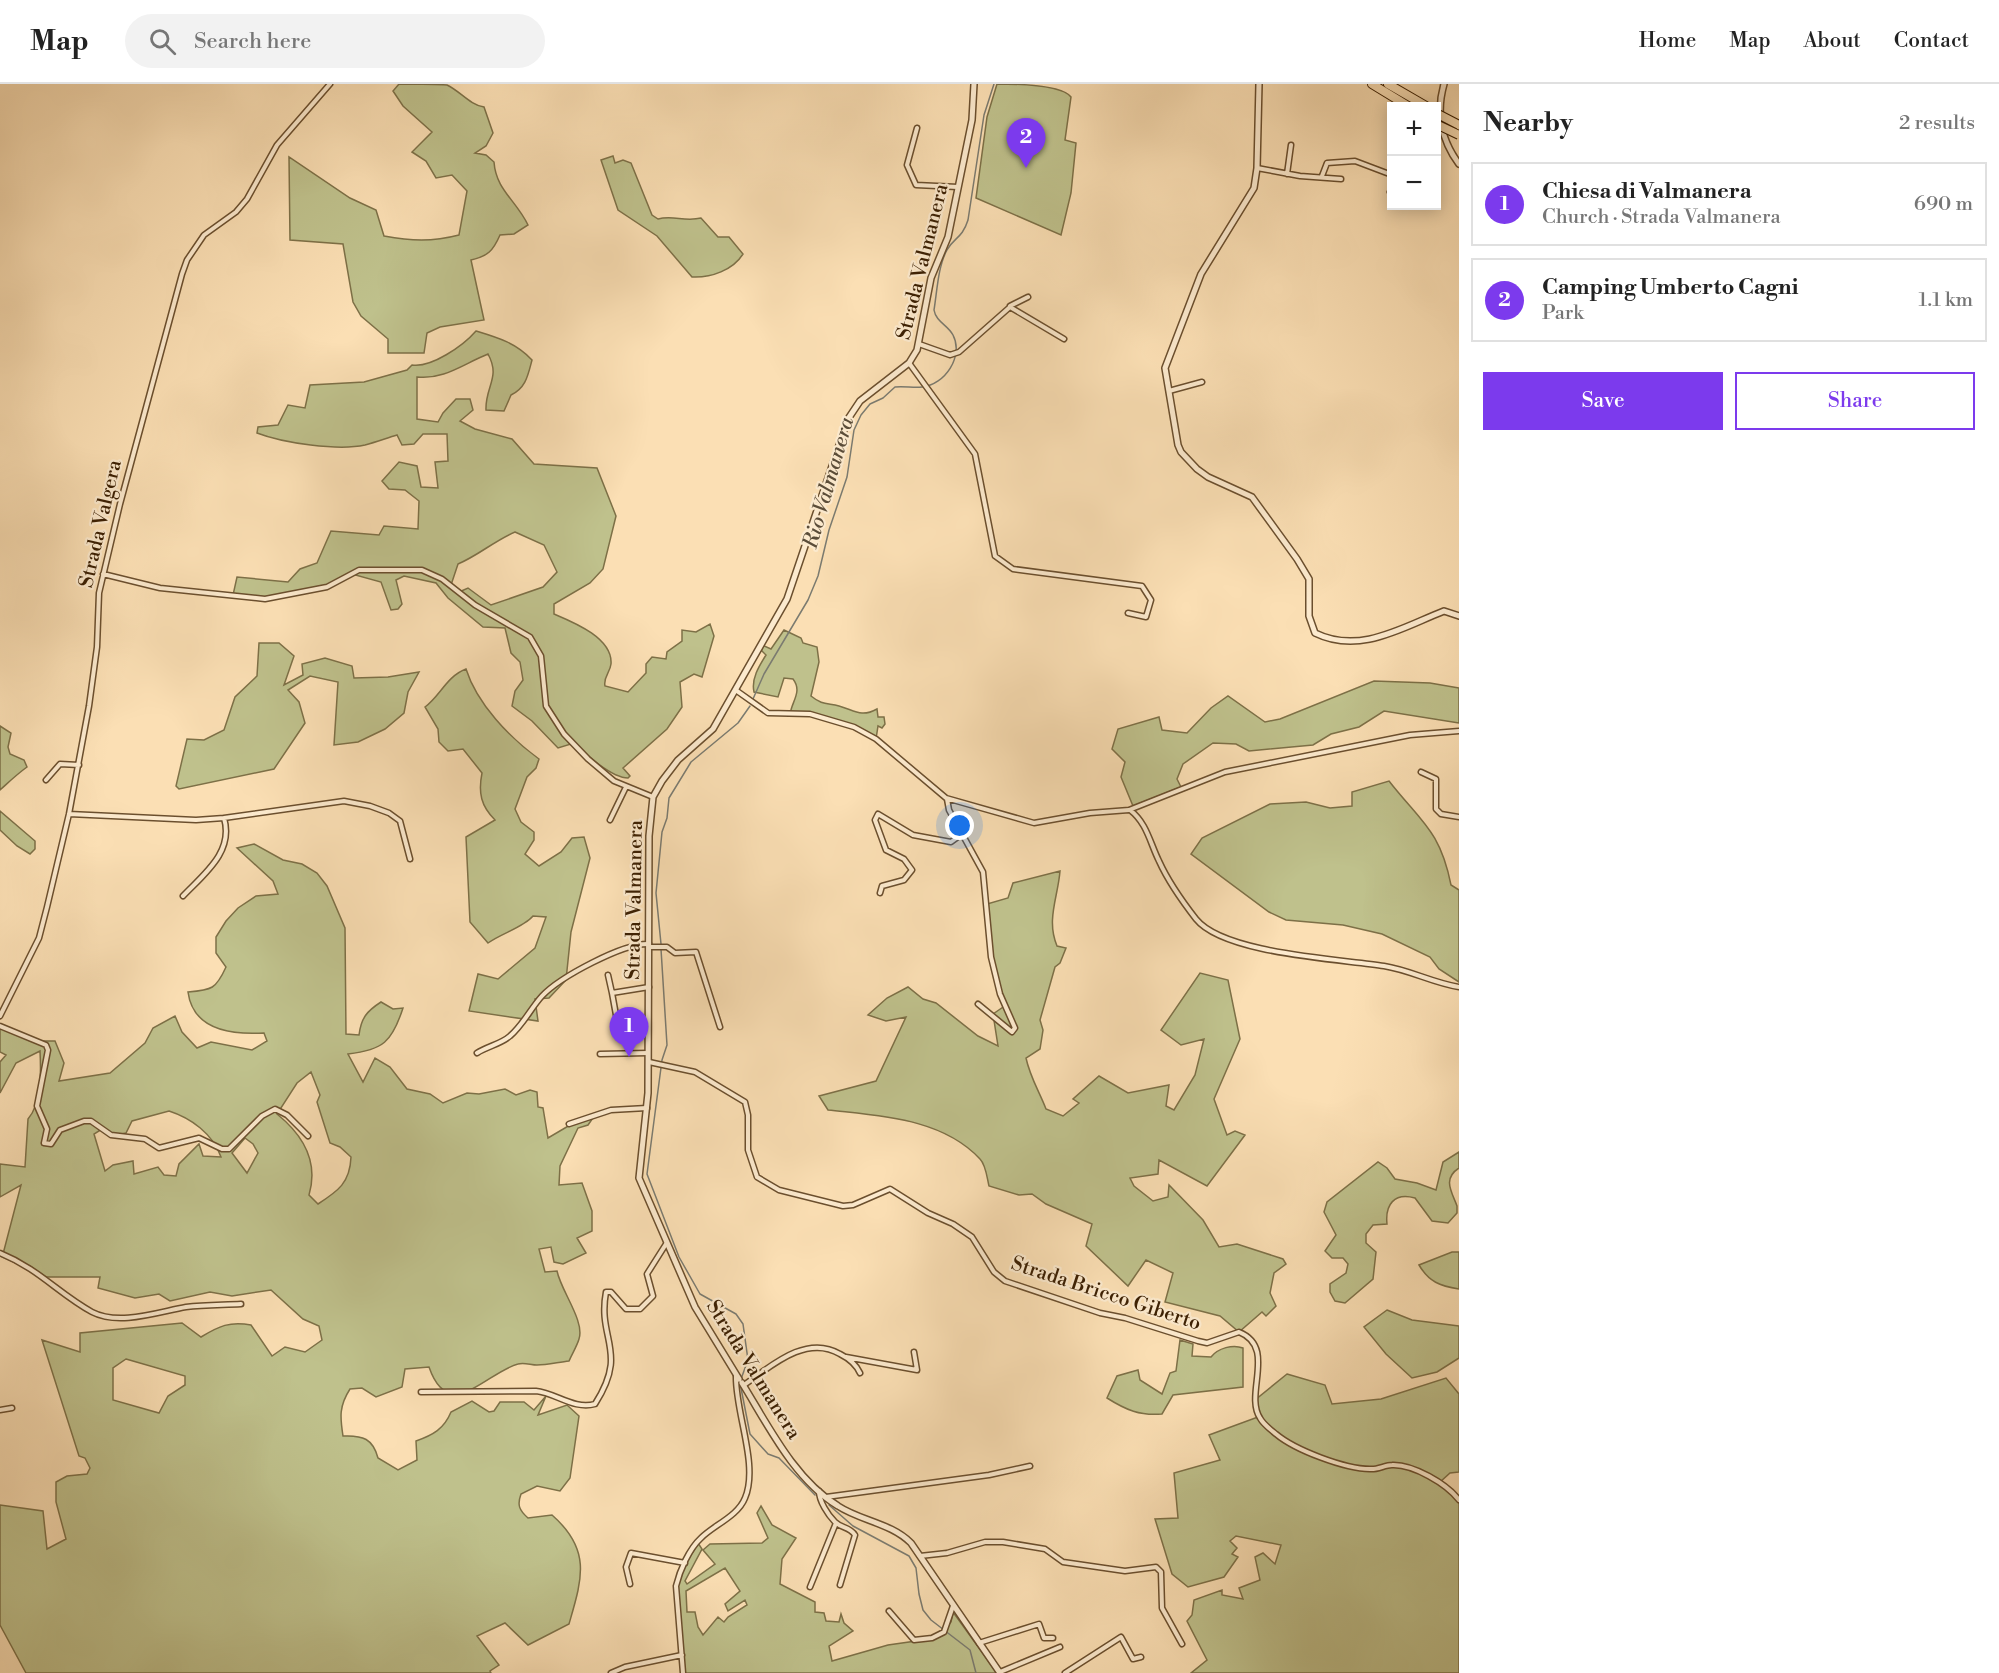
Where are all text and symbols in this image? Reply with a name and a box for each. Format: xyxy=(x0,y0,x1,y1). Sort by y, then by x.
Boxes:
search box xyxy=(125,14,545,68)
text: Map xyxy=(30,24,89,59)
icon: search xyxy=(146,25,179,58)
text: Search here xyxy=(194,28,311,55)
text: Home xyxy=(1639,28,1696,54)
text: Map xyxy=(1729,28,1771,54)
text: About xyxy=(1804,28,1861,54)
text: Contact xyxy=(1894,28,1969,54)
map controls xyxy=(1387,102,1441,210)
button: + xyxy=(1387,102,1441,156)
text: Nearby xyxy=(1483,107,1573,139)
text: 2 results xyxy=(1899,111,1975,136)
pin: 2 xyxy=(1006,118,1046,168)
button: − xyxy=(1387,156,1441,210)
text: Chiesa di Valmanera xyxy=(1542,178,1752,205)
street label: Strada Valmanera xyxy=(892,181,955,343)
text: 1 xyxy=(1500,192,1509,217)
text: 690 m xyxy=(1914,192,1973,217)
text: Church · Strada Valmanera xyxy=(1542,205,1781,230)
text: Camping Umberto Cagni xyxy=(1542,274,1799,301)
text: 2 xyxy=(1498,288,1511,313)
text: 1.1 km xyxy=(1919,288,1973,313)
text: Park xyxy=(1542,301,1584,326)
button: Save xyxy=(1483,372,1723,430)
button: Share xyxy=(1735,372,1975,430)
water label: Rio Valmanera xyxy=(798,414,860,553)
street label: Strada Valgera xyxy=(74,457,128,590)
your location xyxy=(945,811,974,840)
street label: Strada Valmanera xyxy=(621,819,649,980)
pin: 1 xyxy=(610,1008,648,1057)
street label: Strada Bricco Giberto xyxy=(1008,1251,1204,1337)
street label: Strada Valmanera xyxy=(700,1296,806,1445)

